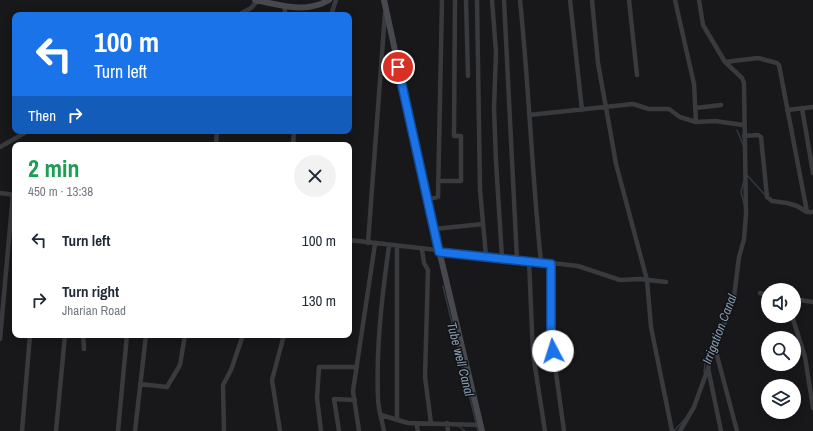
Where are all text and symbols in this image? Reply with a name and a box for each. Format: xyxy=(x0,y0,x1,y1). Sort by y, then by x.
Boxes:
text: 100 m xyxy=(94,23,159,61)
icon: left xyxy=(28,28,80,80)
pin xyxy=(381,50,415,84)
icon: arrive xyxy=(387,56,409,78)
text: Turn left xyxy=(94,59,147,84)
icon: right xyxy=(64,104,86,126)
text: Then xyxy=(28,105,56,126)
text: 2 min xyxy=(28,152,79,184)
button: close xyxy=(294,155,336,197)
text: 450 m · 13:38 xyxy=(28,183,93,200)
icon: left xyxy=(28,229,50,251)
text: Turn left xyxy=(62,230,110,251)
text: 100 m xyxy=(302,230,336,251)
text: Turn right xyxy=(62,281,119,302)
map controls xyxy=(761,283,801,419)
button: sound xyxy=(761,283,801,323)
icon: right xyxy=(28,289,50,311)
text: 130 m xyxy=(302,290,336,311)
water label: Irrigation Canal xyxy=(698,291,741,367)
text: Jharian Road xyxy=(62,302,126,319)
water label: Tube well Canal xyxy=(443,320,478,398)
position arrow xyxy=(532,330,574,372)
button: search xyxy=(761,331,801,371)
button: layers xyxy=(761,379,801,419)

